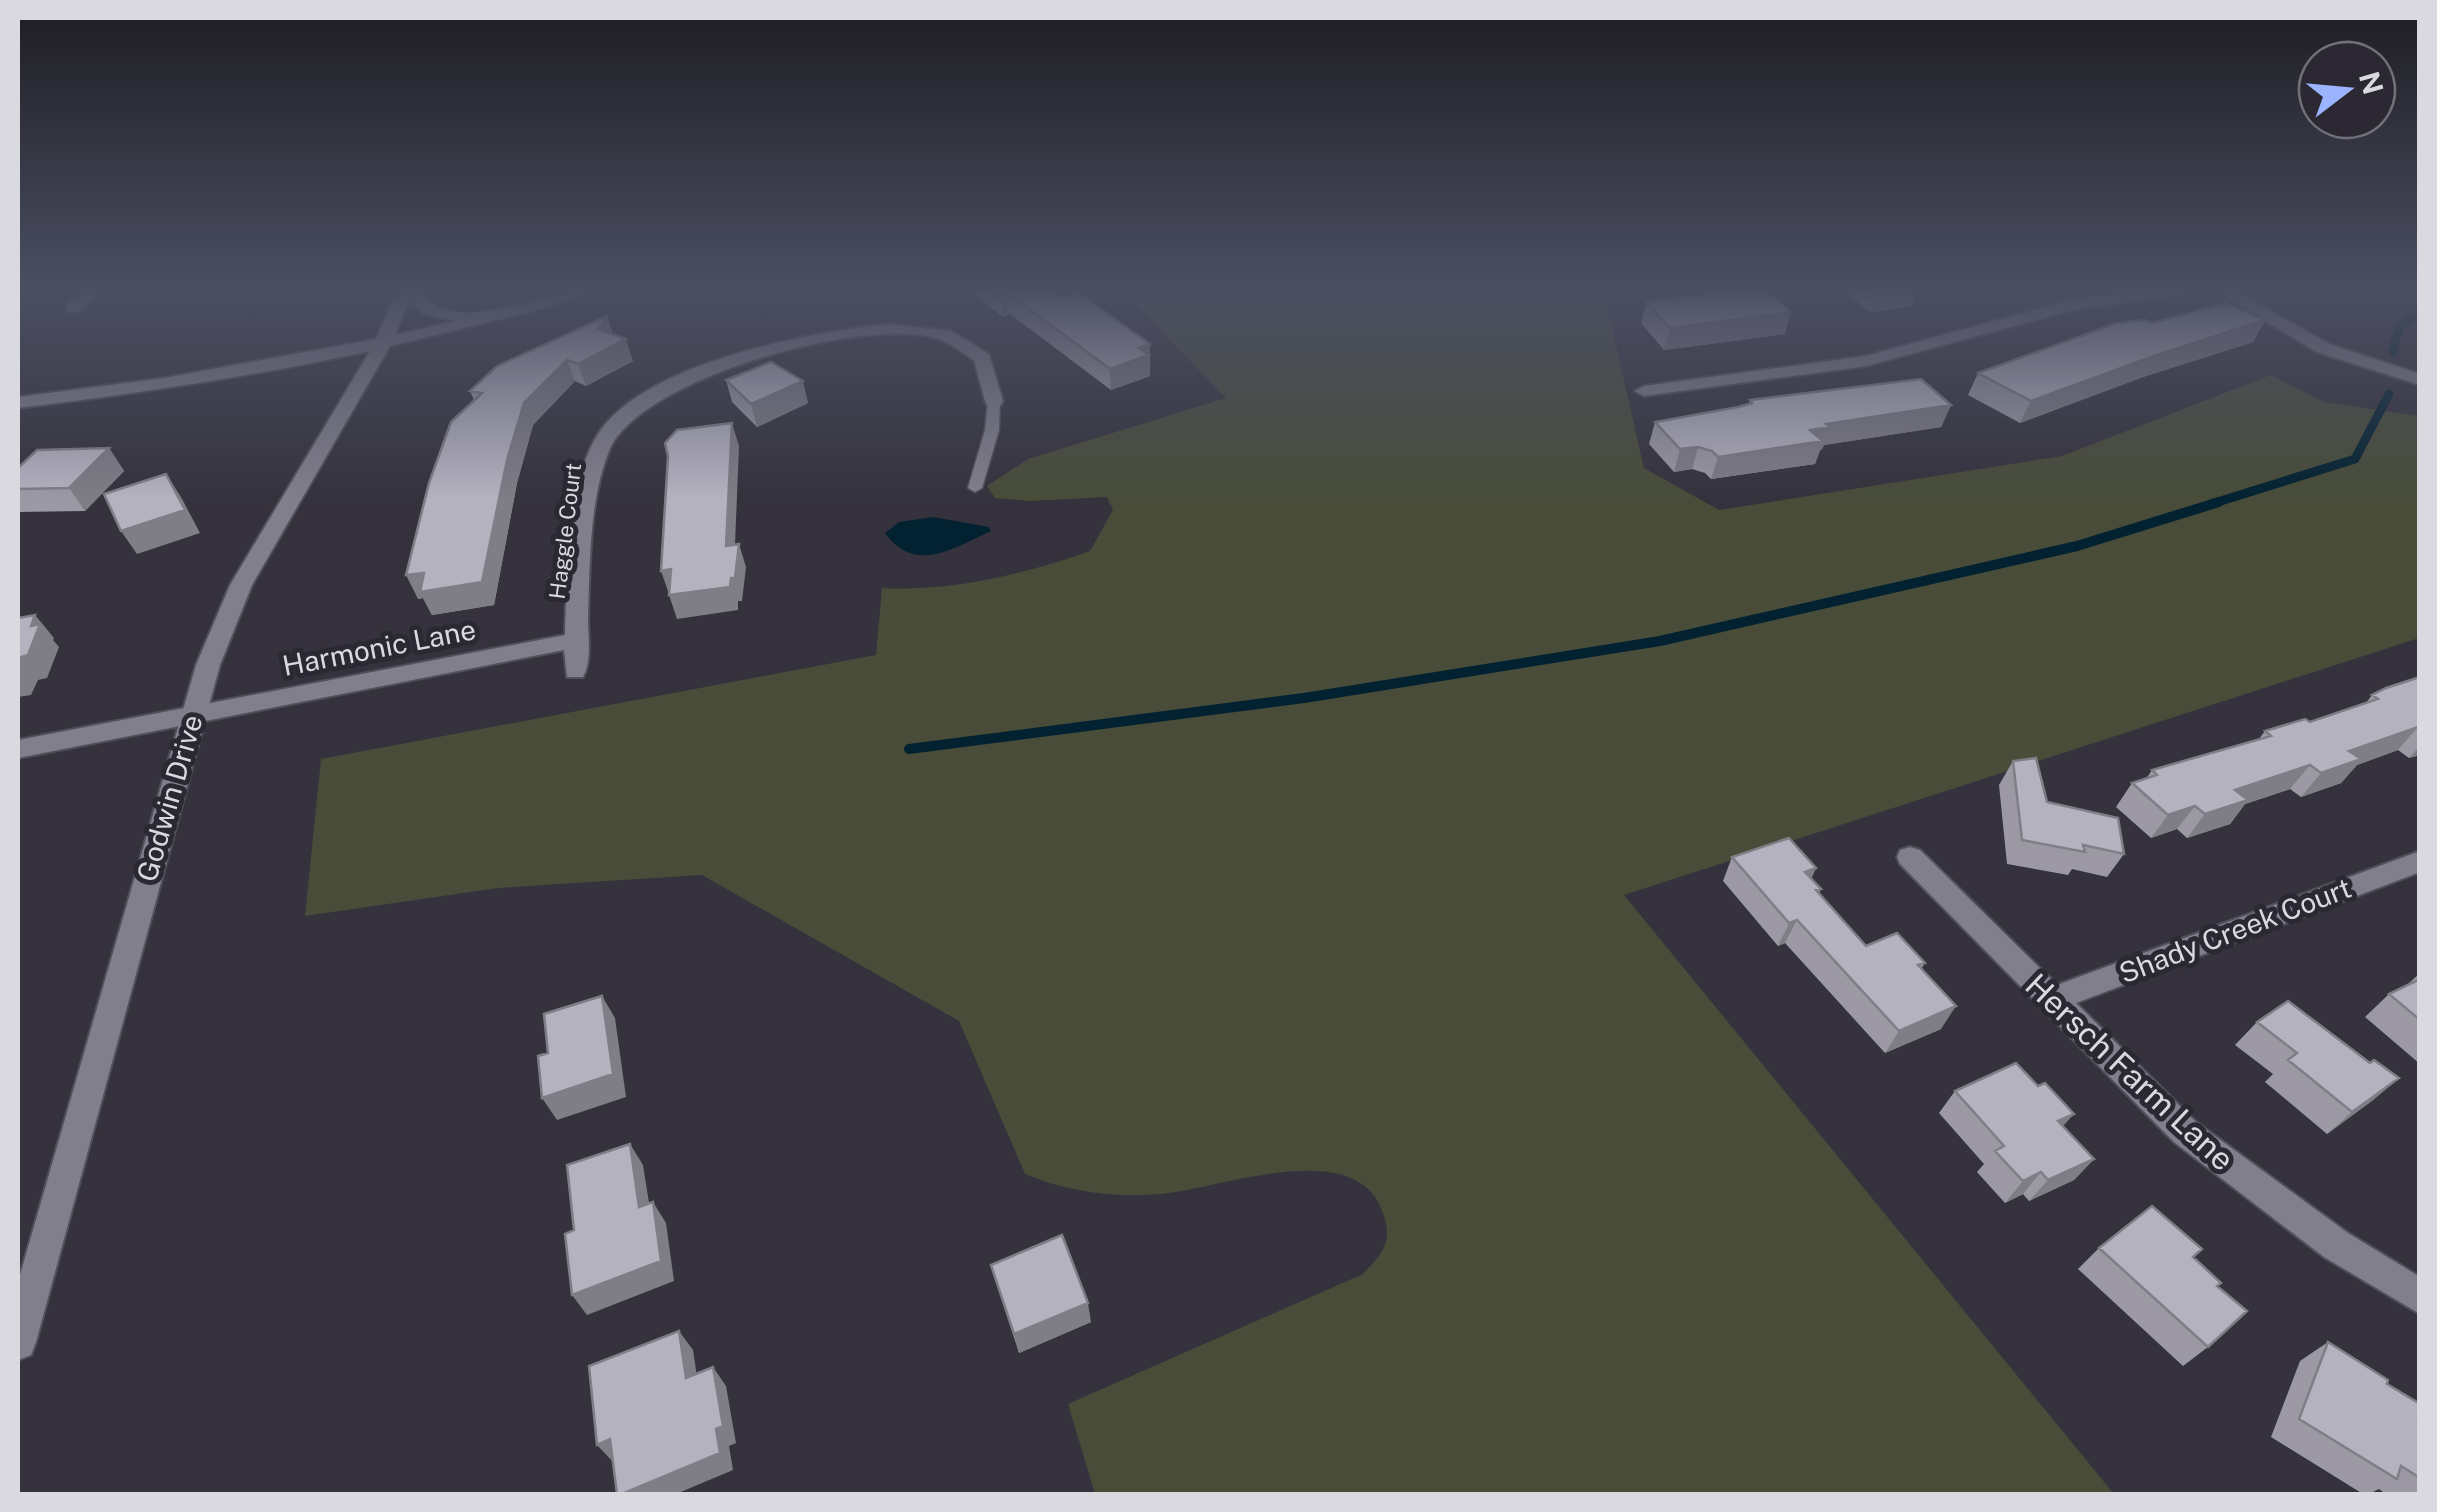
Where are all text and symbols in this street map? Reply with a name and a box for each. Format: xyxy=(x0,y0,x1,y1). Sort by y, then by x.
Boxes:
north arrow xyxy=(2297,40,2397,140)
text: N xyxy=(2353,68,2390,98)
street label: Haggle Court xyxy=(544,461,586,601)
street label: Harmonic Lane xyxy=(280,612,478,682)
street label: Godwin Drive xyxy=(129,711,209,885)
street label: Shady Creek Court xyxy=(2114,871,2356,989)
street label: Hersch Farm Lane xyxy=(2018,966,2242,1178)

